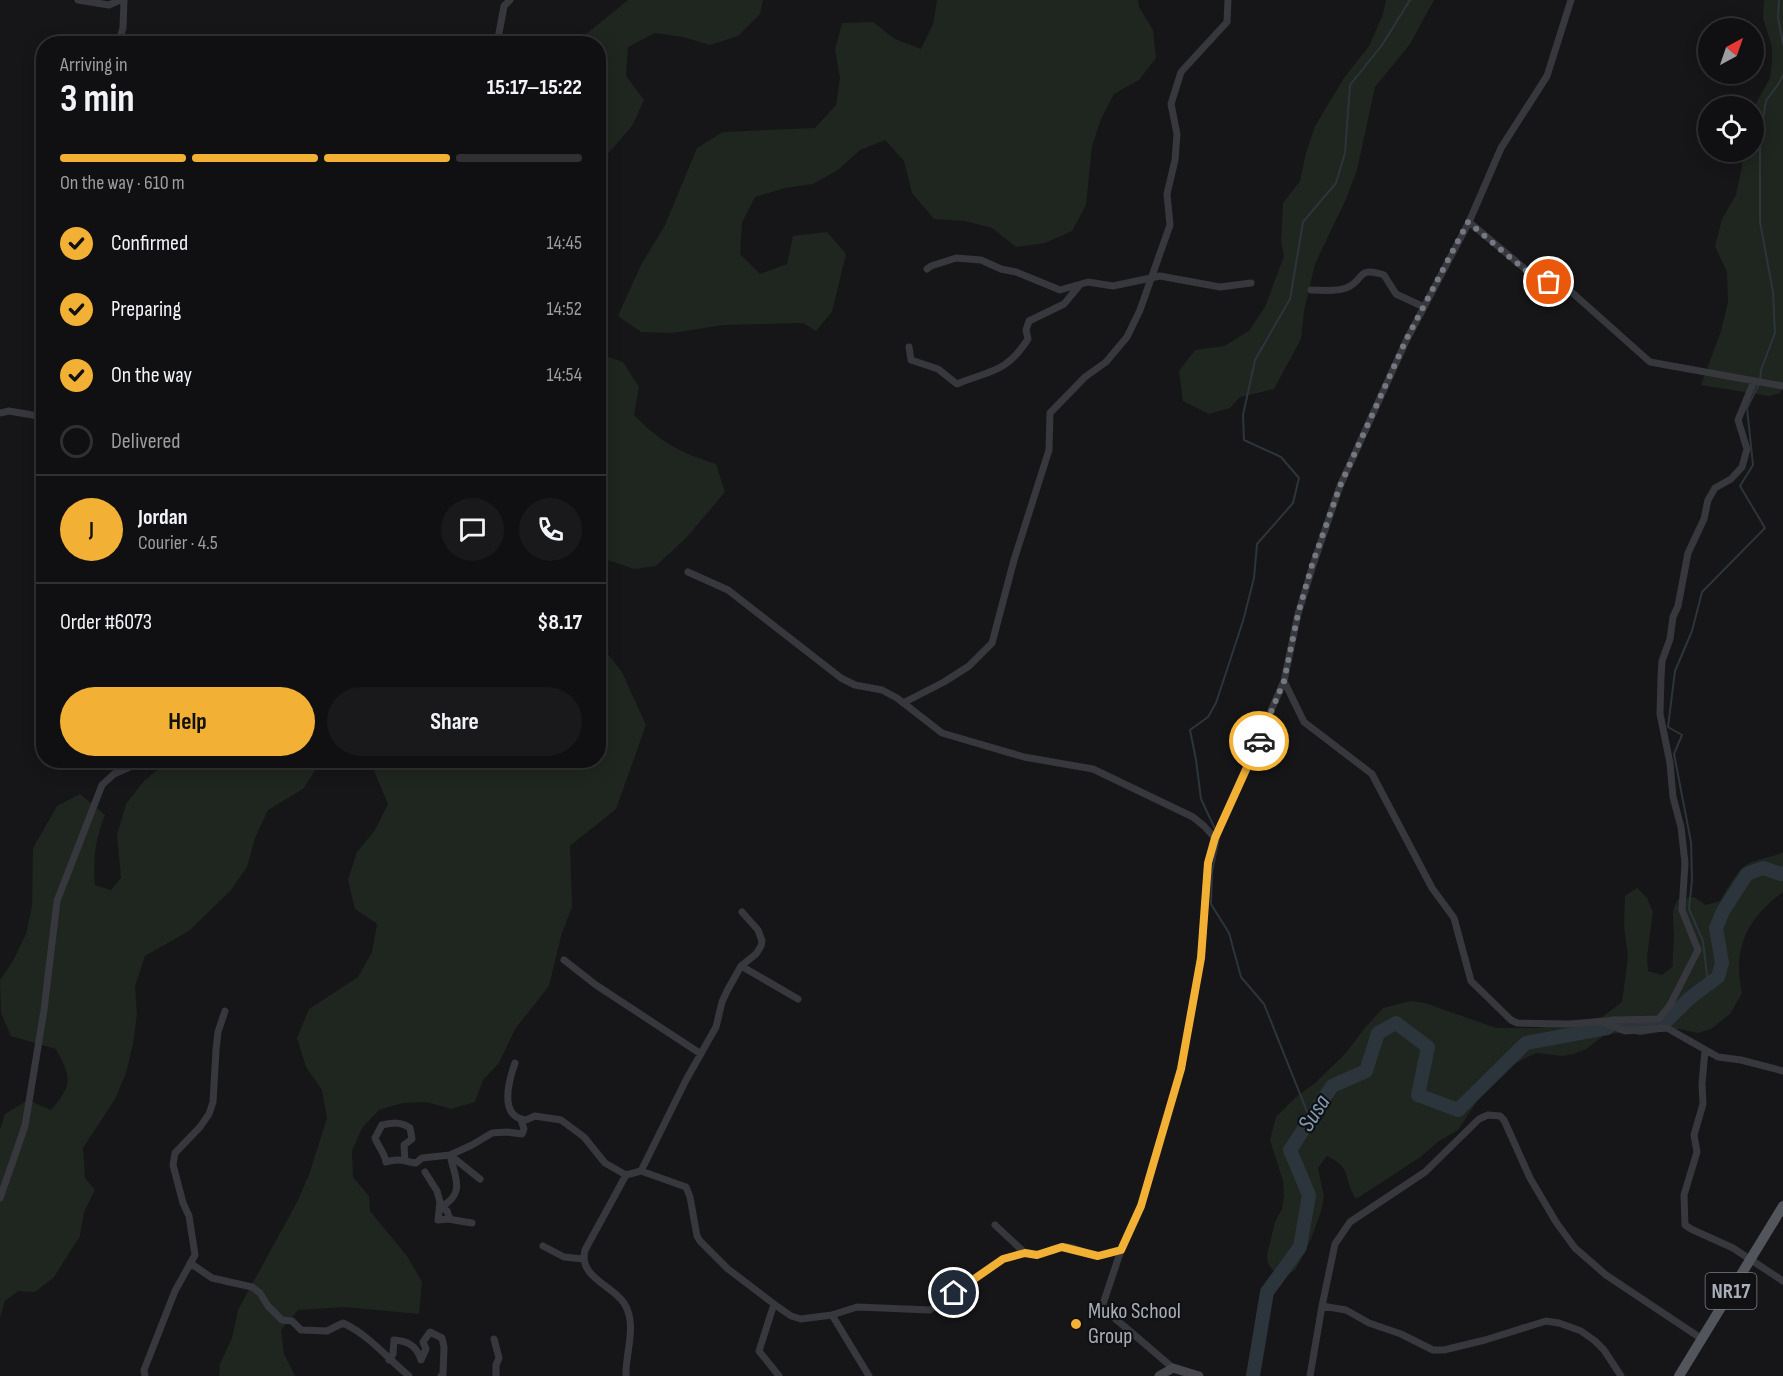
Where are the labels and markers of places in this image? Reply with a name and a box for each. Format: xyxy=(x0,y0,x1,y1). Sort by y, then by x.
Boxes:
pin xyxy=(1523,256,1574,307)
pin xyxy=(928,1267,979,1318)
place label: Muko School Group xyxy=(1088,1298,1181,1350)
marker: Muko School Group xyxy=(1069,1317,1083,1331)

